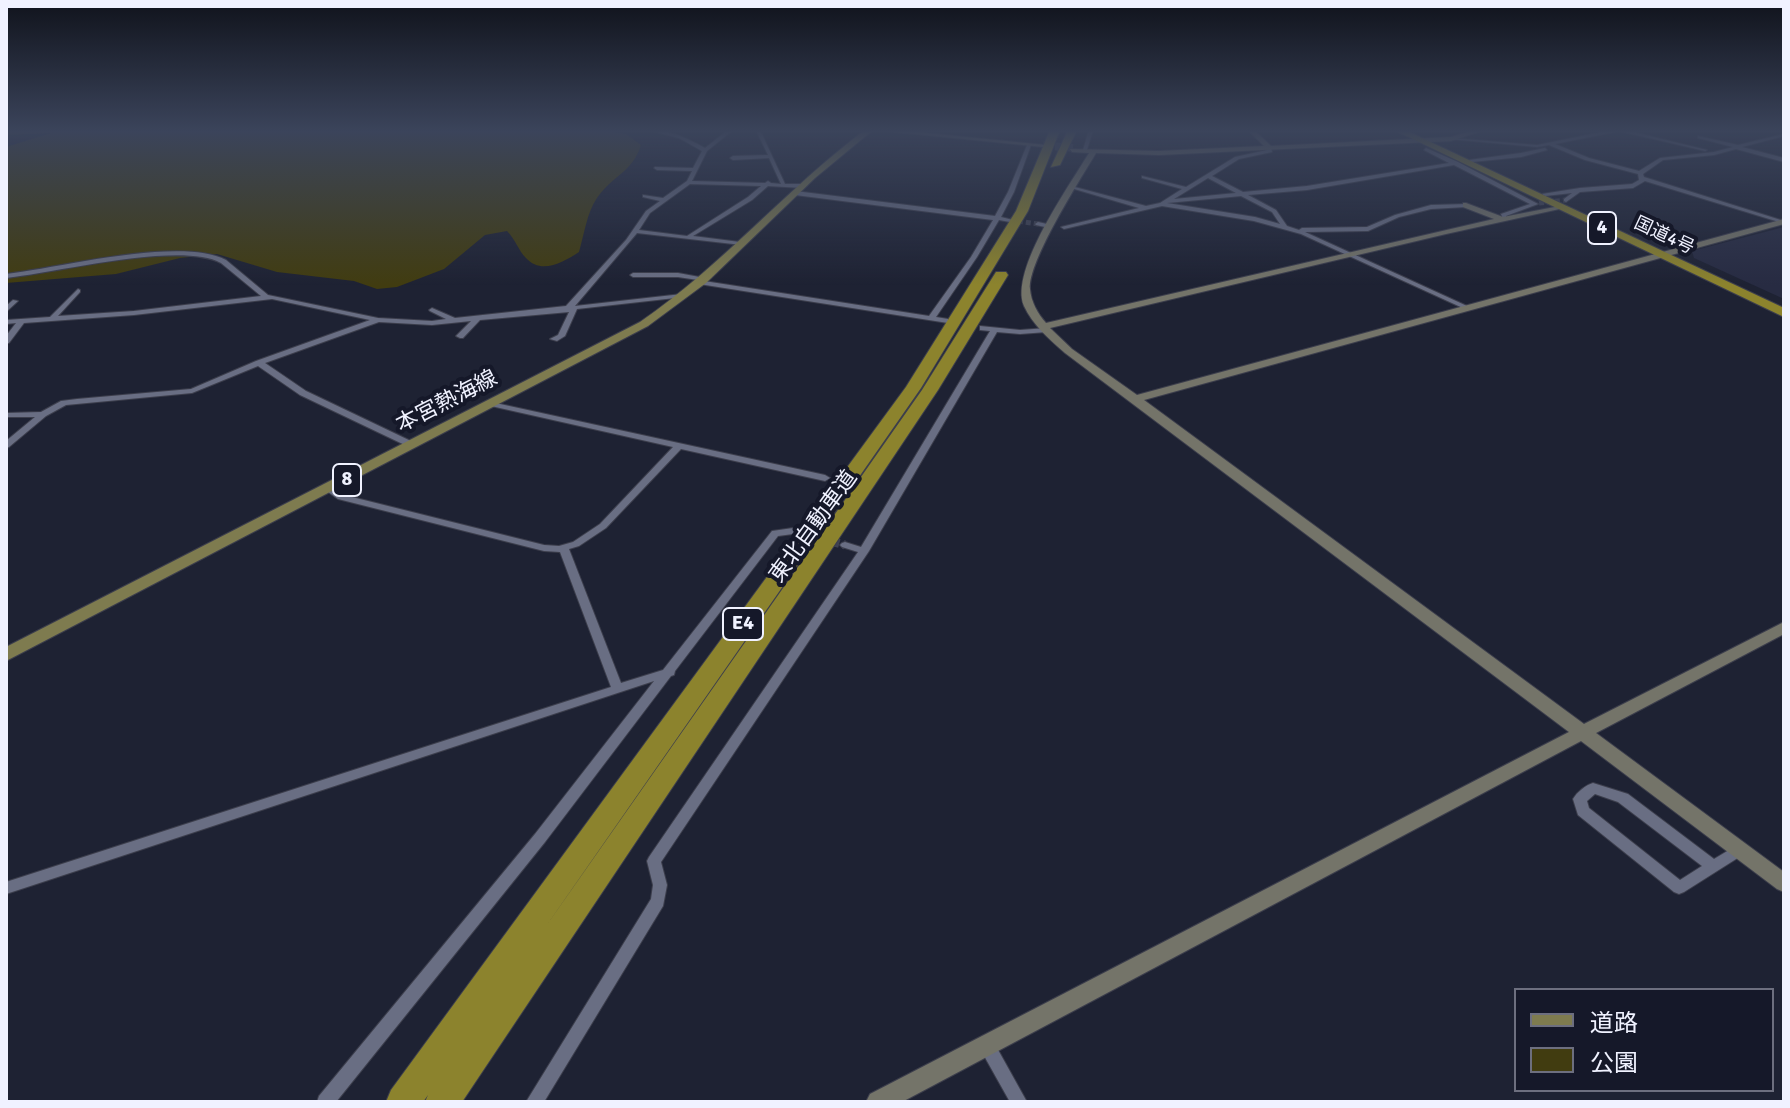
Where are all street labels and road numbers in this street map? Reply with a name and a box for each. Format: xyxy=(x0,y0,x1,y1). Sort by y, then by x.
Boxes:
road number: 4 xyxy=(1588,212,1616,244)
street label: 国道4号 xyxy=(1631,213,1697,259)
street label: 本宮熱海線 xyxy=(392,365,502,439)
road number: 8 xyxy=(333,464,361,496)
street label: 東北自動車道 xyxy=(765,466,863,588)
road number: E4 xyxy=(723,608,763,640)

